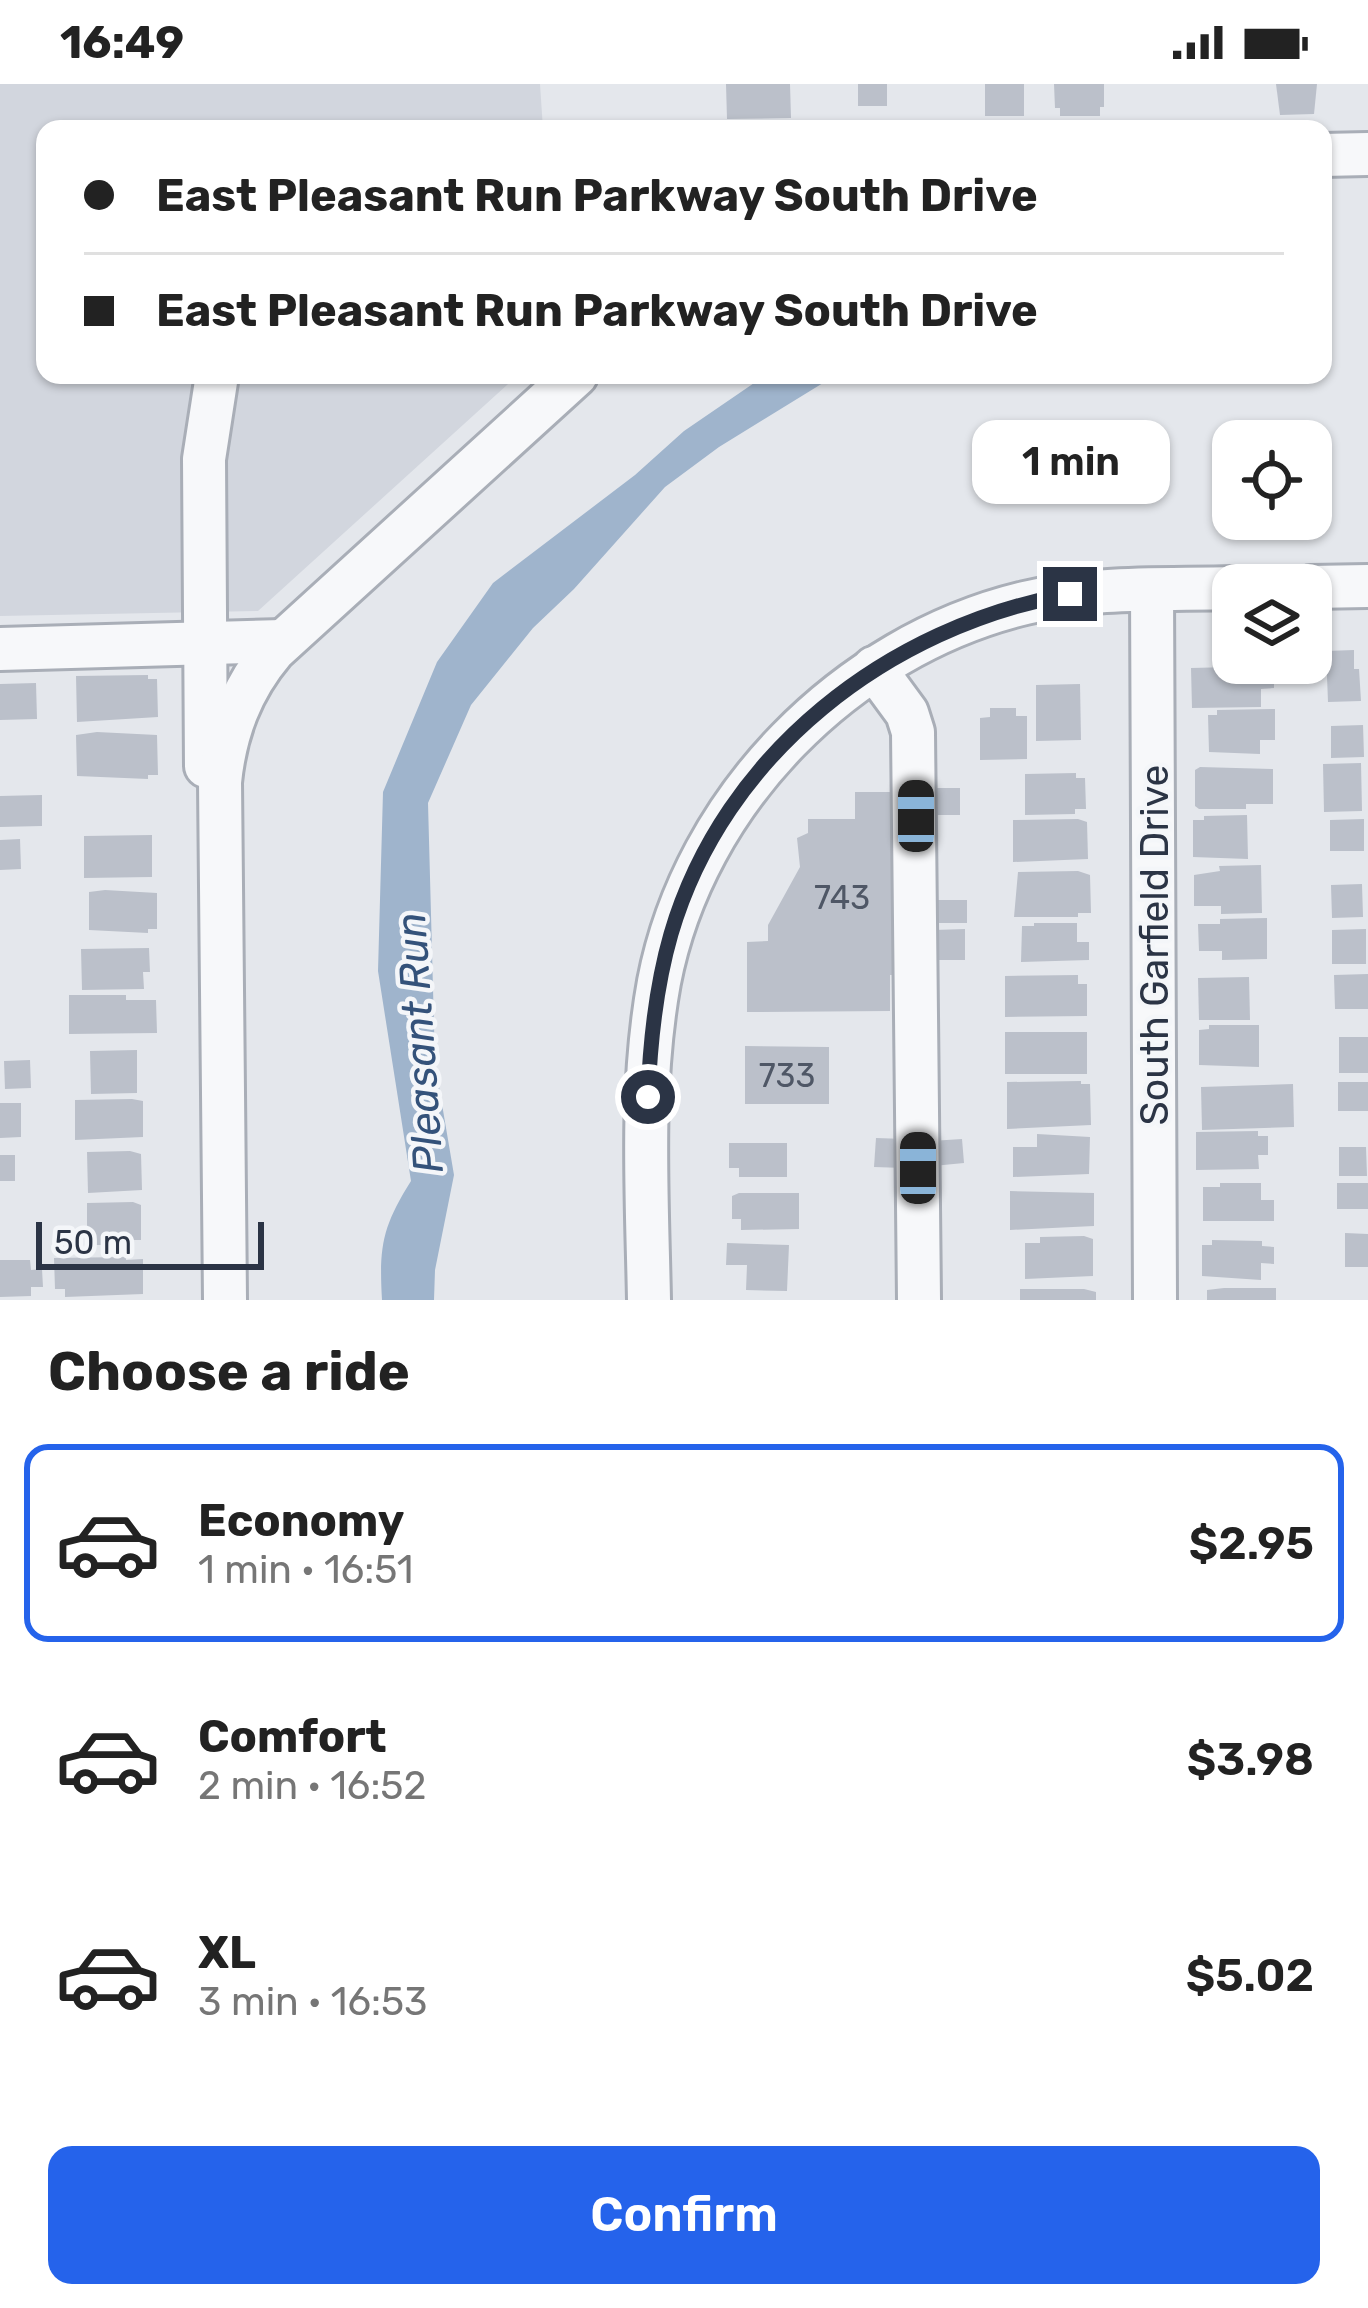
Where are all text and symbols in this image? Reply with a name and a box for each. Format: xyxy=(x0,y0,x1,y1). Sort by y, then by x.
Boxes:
text: 16:49 xyxy=(60,16,184,69)
text: East Pleasant Run Parkway South Drive xyxy=(156,169,1038,222)
text: East Pleasant Run Parkway South Drive xyxy=(156,284,1038,337)
callout: 1 min xyxy=(971,420,1169,504)
map controls xyxy=(1212,420,1332,684)
button: locate xyxy=(1212,420,1332,540)
text: 1 min xyxy=(1022,439,1120,485)
button: layers xyxy=(1212,564,1332,684)
route end xyxy=(1043,567,1097,621)
street label: South Garfield Drive xyxy=(1132,765,1178,1125)
car xyxy=(898,780,934,852)
house number: 743 xyxy=(814,878,870,917)
water label: Pleasant Run xyxy=(386,911,454,1175)
house number: 733 xyxy=(759,1056,815,1095)
route start xyxy=(621,1070,675,1124)
car xyxy=(900,1132,936,1204)
scale bar xyxy=(36,1216,264,1269)
text: 50 m xyxy=(54,1223,132,1262)
text: Choose a ride xyxy=(48,1340,410,1404)
icon: car xyxy=(54,1489,162,1597)
text: Economy xyxy=(198,1494,404,1547)
text: $2.95 xyxy=(1189,1517,1314,1570)
text: 1 min · 16:51 xyxy=(198,1547,413,1593)
icon: car xyxy=(54,1705,162,1813)
text: Comfort xyxy=(198,1710,387,1763)
text: $3.98 xyxy=(1187,1733,1314,1786)
text: 2 min · 16:52 xyxy=(198,1763,426,1809)
icon: car xyxy=(54,1921,162,2029)
text: XL xyxy=(198,1926,256,1979)
text: $5.02 xyxy=(1186,1949,1314,2002)
text: 3 min · 16:53 xyxy=(198,1979,428,2025)
button: Confirm xyxy=(48,2146,1320,2284)

